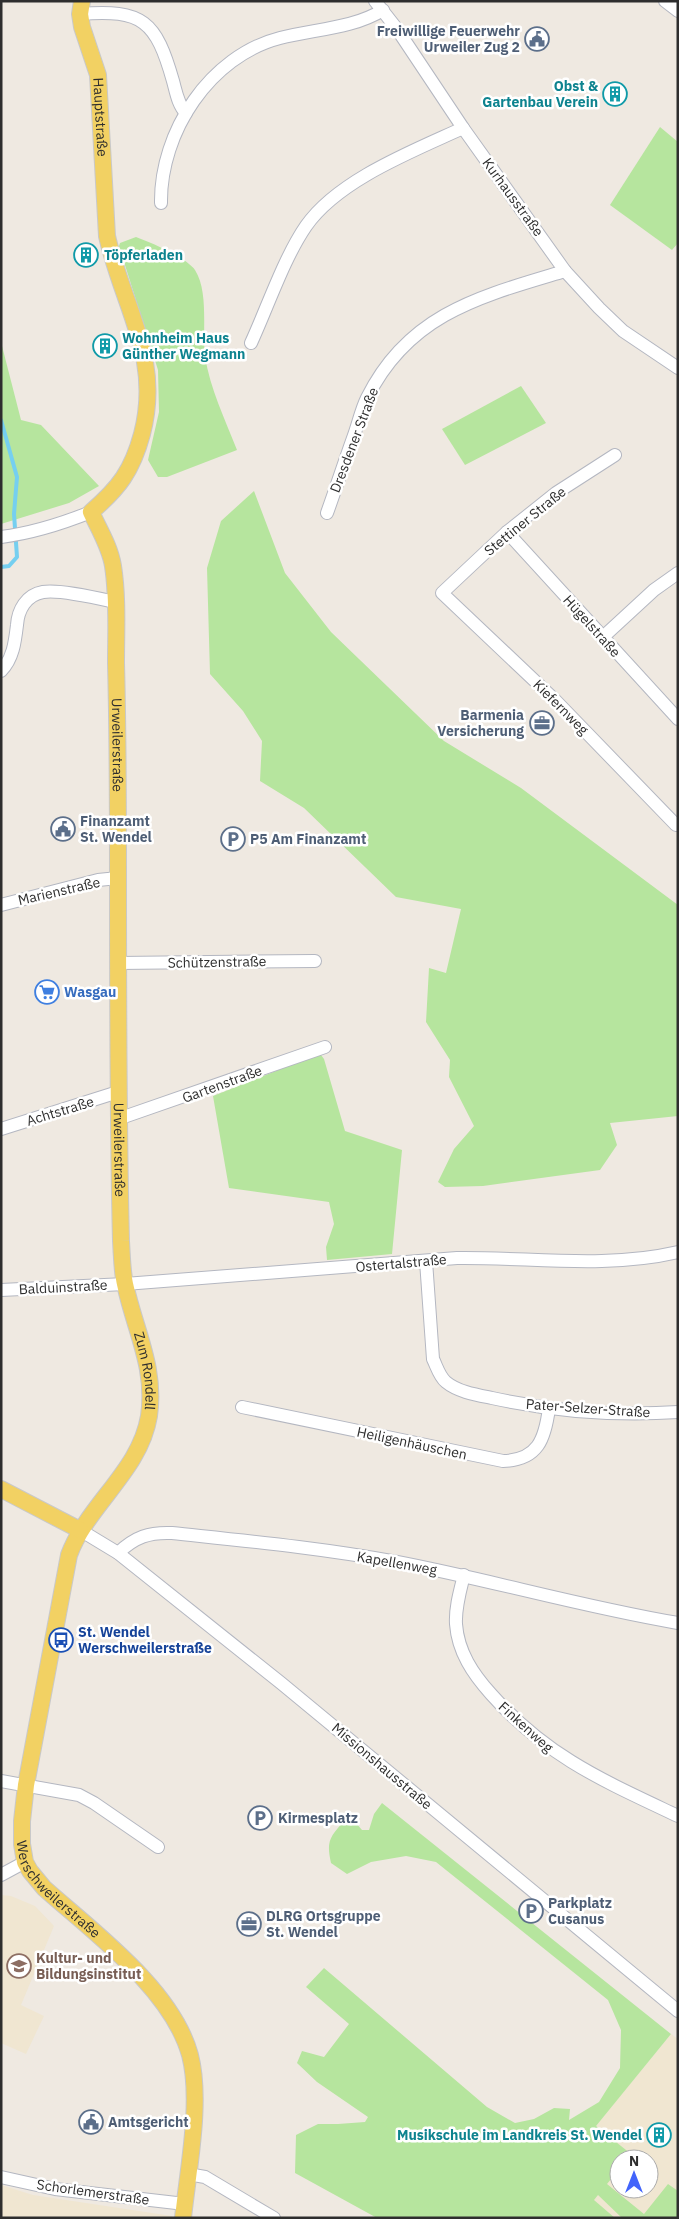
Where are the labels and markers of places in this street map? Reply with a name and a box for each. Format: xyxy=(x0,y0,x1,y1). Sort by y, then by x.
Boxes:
place label: Freiwillige Feuerwehr Urweiler Zug 2 xyxy=(377,22,520,56)
public building icon: Freiwillige Feuerwehr Urweiler Zug 2 xyxy=(524,26,550,52)
place label: Obst & Gartenbau Verein xyxy=(482,77,599,111)
building icon: Obst & Gartenbau Verein xyxy=(602,81,628,107)
building icon: Töpferladen xyxy=(73,242,99,268)
place label: Töpferladen xyxy=(104,246,183,264)
place label: Wohnheim Haus Günther Wegmann xyxy=(122,329,245,363)
building icon: Wohnheim Haus Günther Wegmann xyxy=(92,333,118,359)
place label: Barmenia Versicherung xyxy=(437,706,524,740)
office icon: Barmenia Versicherung xyxy=(529,710,555,736)
place label: Finanzamt St. Wendel xyxy=(80,812,152,846)
public building icon: Finanzamt St. Wendel xyxy=(50,816,76,842)
parking icon: P5 Am Finanzamt xyxy=(220,826,246,852)
place label: P5 Am Finanzamt xyxy=(250,830,366,848)
supermarket icon: Wasgau xyxy=(34,979,60,1005)
place label: Wasgau xyxy=(64,983,116,1001)
place label: St. Wendel Werschweilerstraße xyxy=(78,1623,212,1657)
bus stop icon: St. Wendel Werschweilerstraße xyxy=(48,1627,74,1653)
parking icon: Kirmesplatz xyxy=(247,1805,273,1831)
place label: Kirmesplatz xyxy=(278,1809,358,1827)
place label: Parkplatz Cusanus xyxy=(548,1894,612,1928)
parking icon: Parkplatz Cusanus xyxy=(518,1898,544,1924)
place label: DLRG Ortsgruppe St. Wendel xyxy=(266,1907,381,1941)
office icon: DLRG Ortsgruppe St. Wendel xyxy=(236,1911,262,1937)
place label: Kultur- und Bildungsinstitut xyxy=(36,1949,141,1983)
school or university icon: Kultur- und Bildungsinstitut xyxy=(6,1953,32,1979)
public building icon: Amtsgericht xyxy=(78,2109,104,2135)
place label: Amtsgericht xyxy=(108,2113,189,2131)
building icon: Musikschule im Landkreis St. Wendel xyxy=(646,2122,672,2148)
place label: Musikschule im Landkreis St. Wendel xyxy=(397,2126,642,2144)

